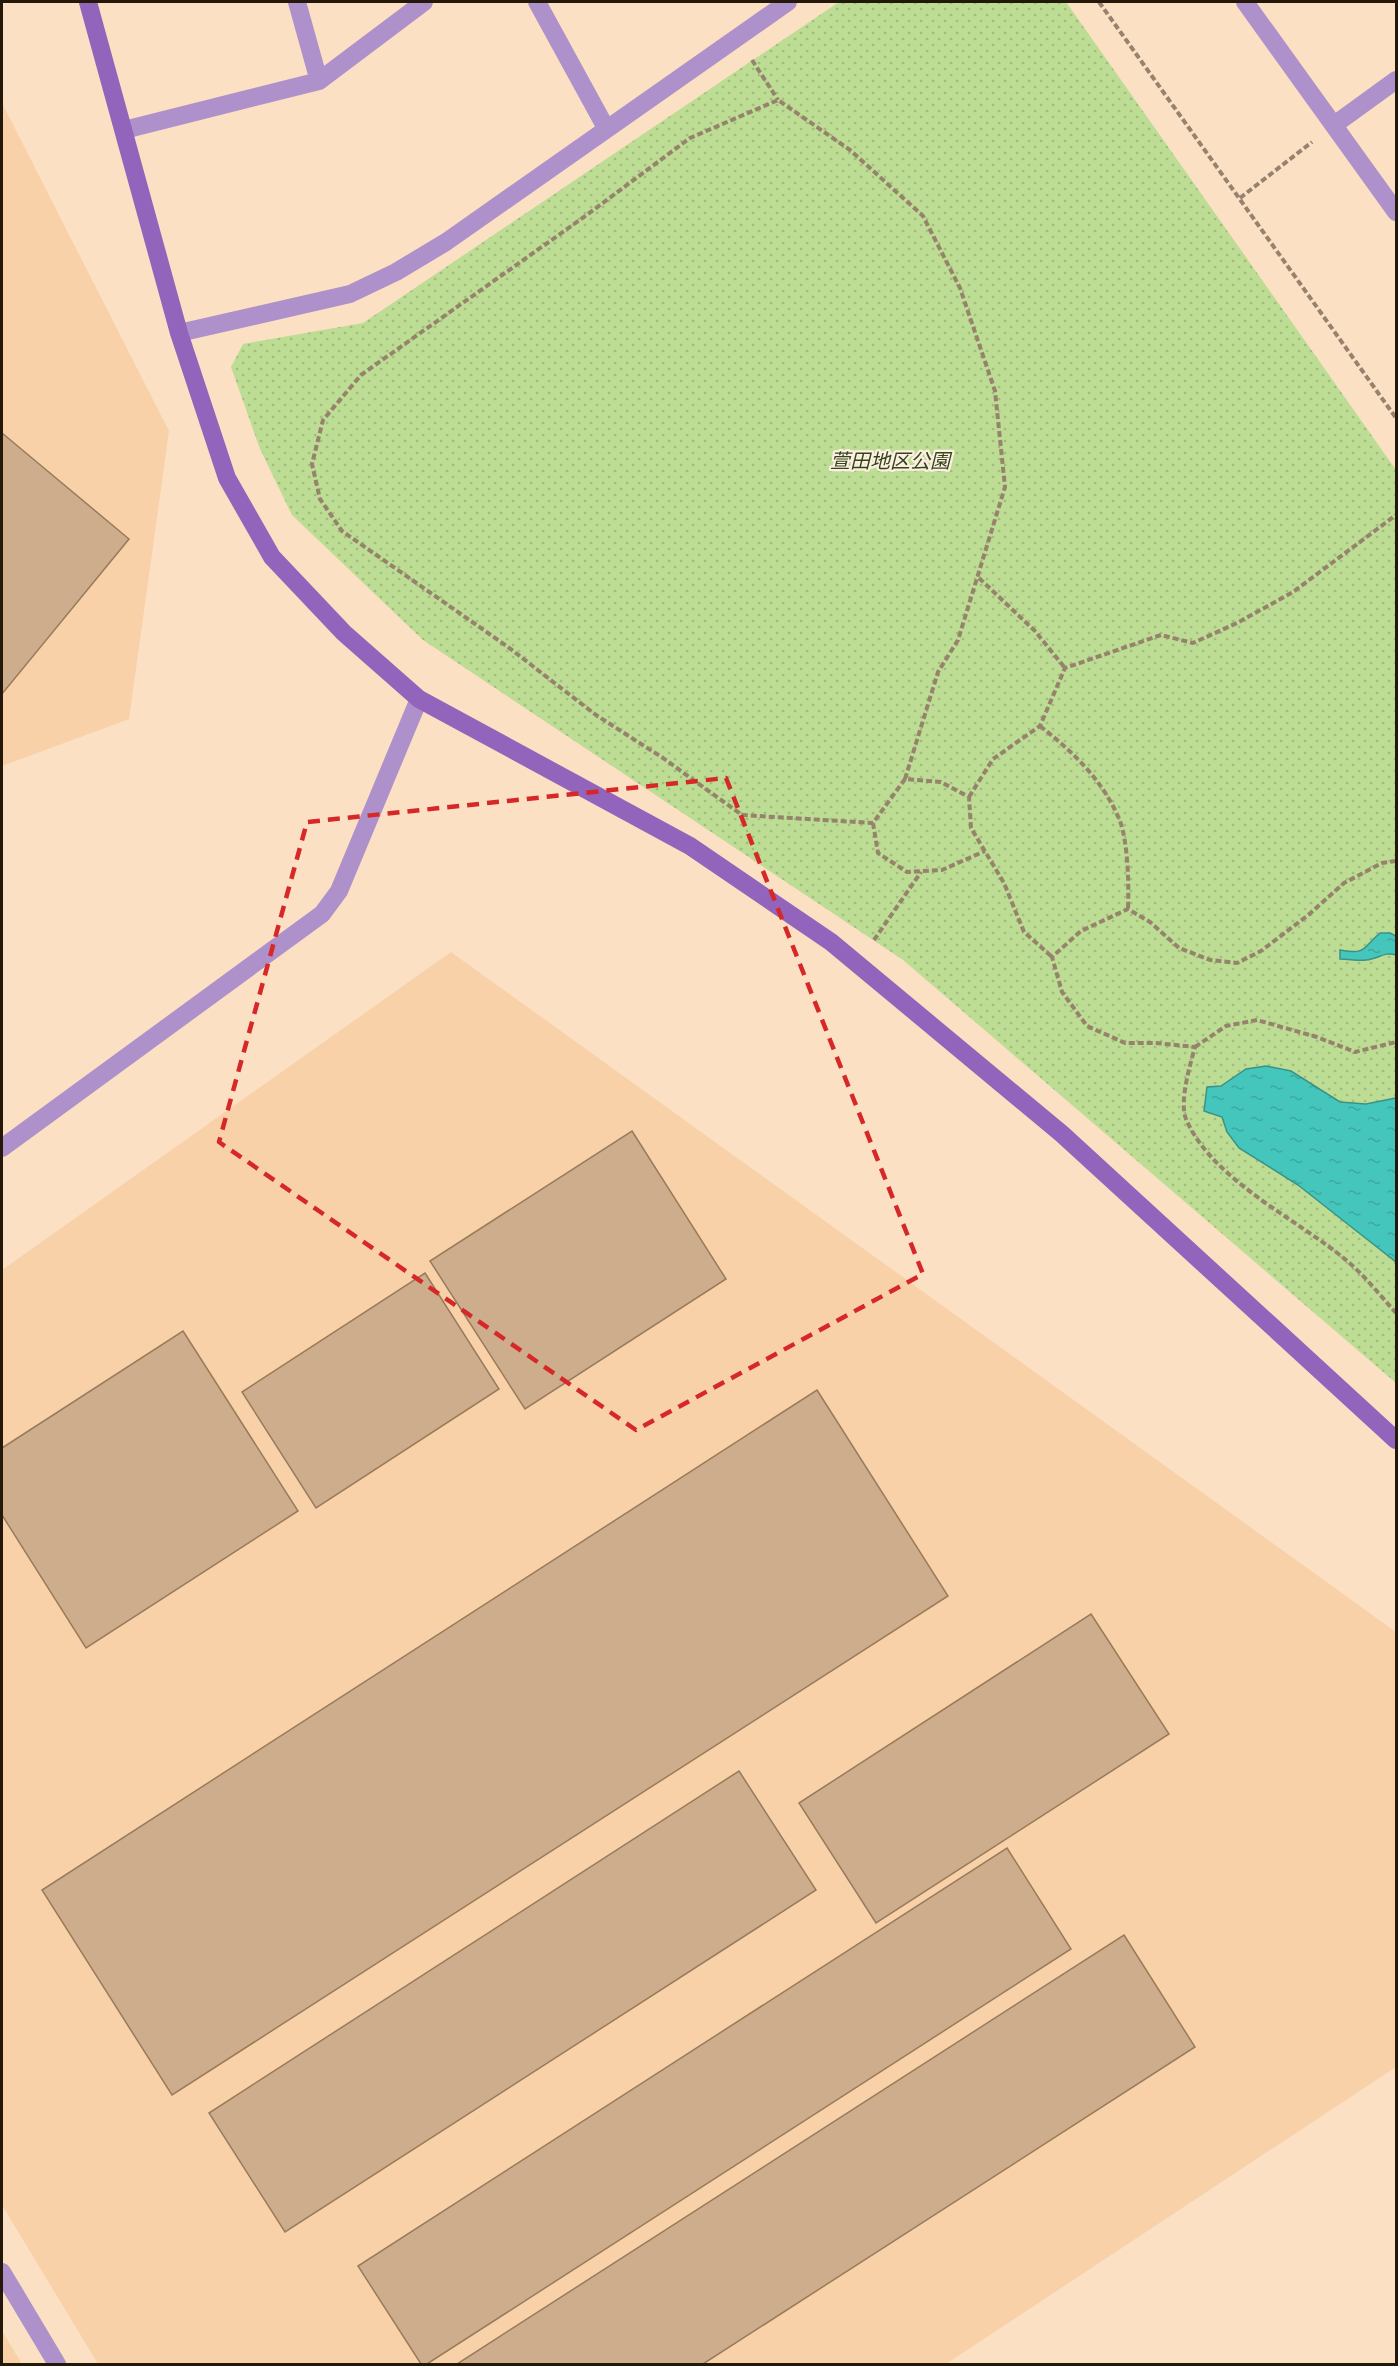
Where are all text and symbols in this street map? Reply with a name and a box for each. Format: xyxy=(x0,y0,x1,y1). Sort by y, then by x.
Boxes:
park label: 萱田地区公園 xyxy=(830,447,953,475)

